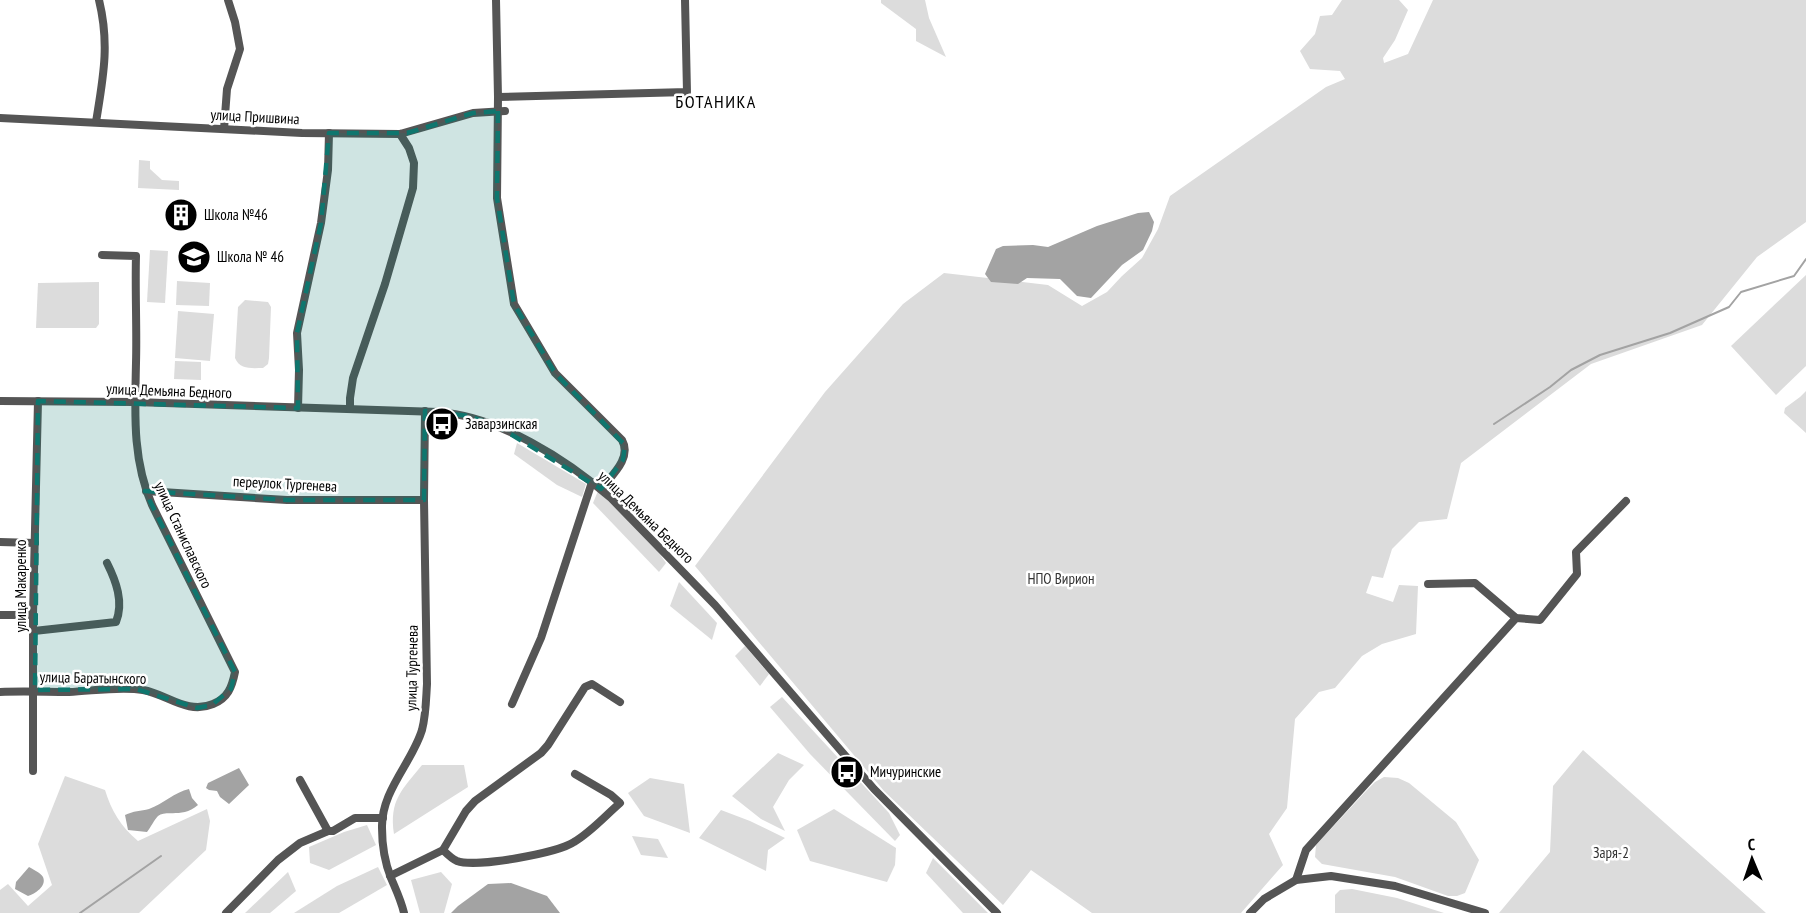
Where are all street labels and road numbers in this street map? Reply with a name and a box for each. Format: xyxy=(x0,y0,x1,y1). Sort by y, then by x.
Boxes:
street label: улица Пришвина xyxy=(210,105,300,128)
street label: улица Демьяна Бедного xyxy=(106,379,232,402)
street label: улица Демьяна Бедного xyxy=(595,466,698,567)
street label: переулок Тургенева xyxy=(232,471,338,496)
street label: улица Станиславского xyxy=(150,478,216,591)
street label: улица Макаренко xyxy=(11,540,30,632)
street label: улица Тургенева xyxy=(401,625,422,711)
street label: улица Баратынского xyxy=(39,667,147,688)

